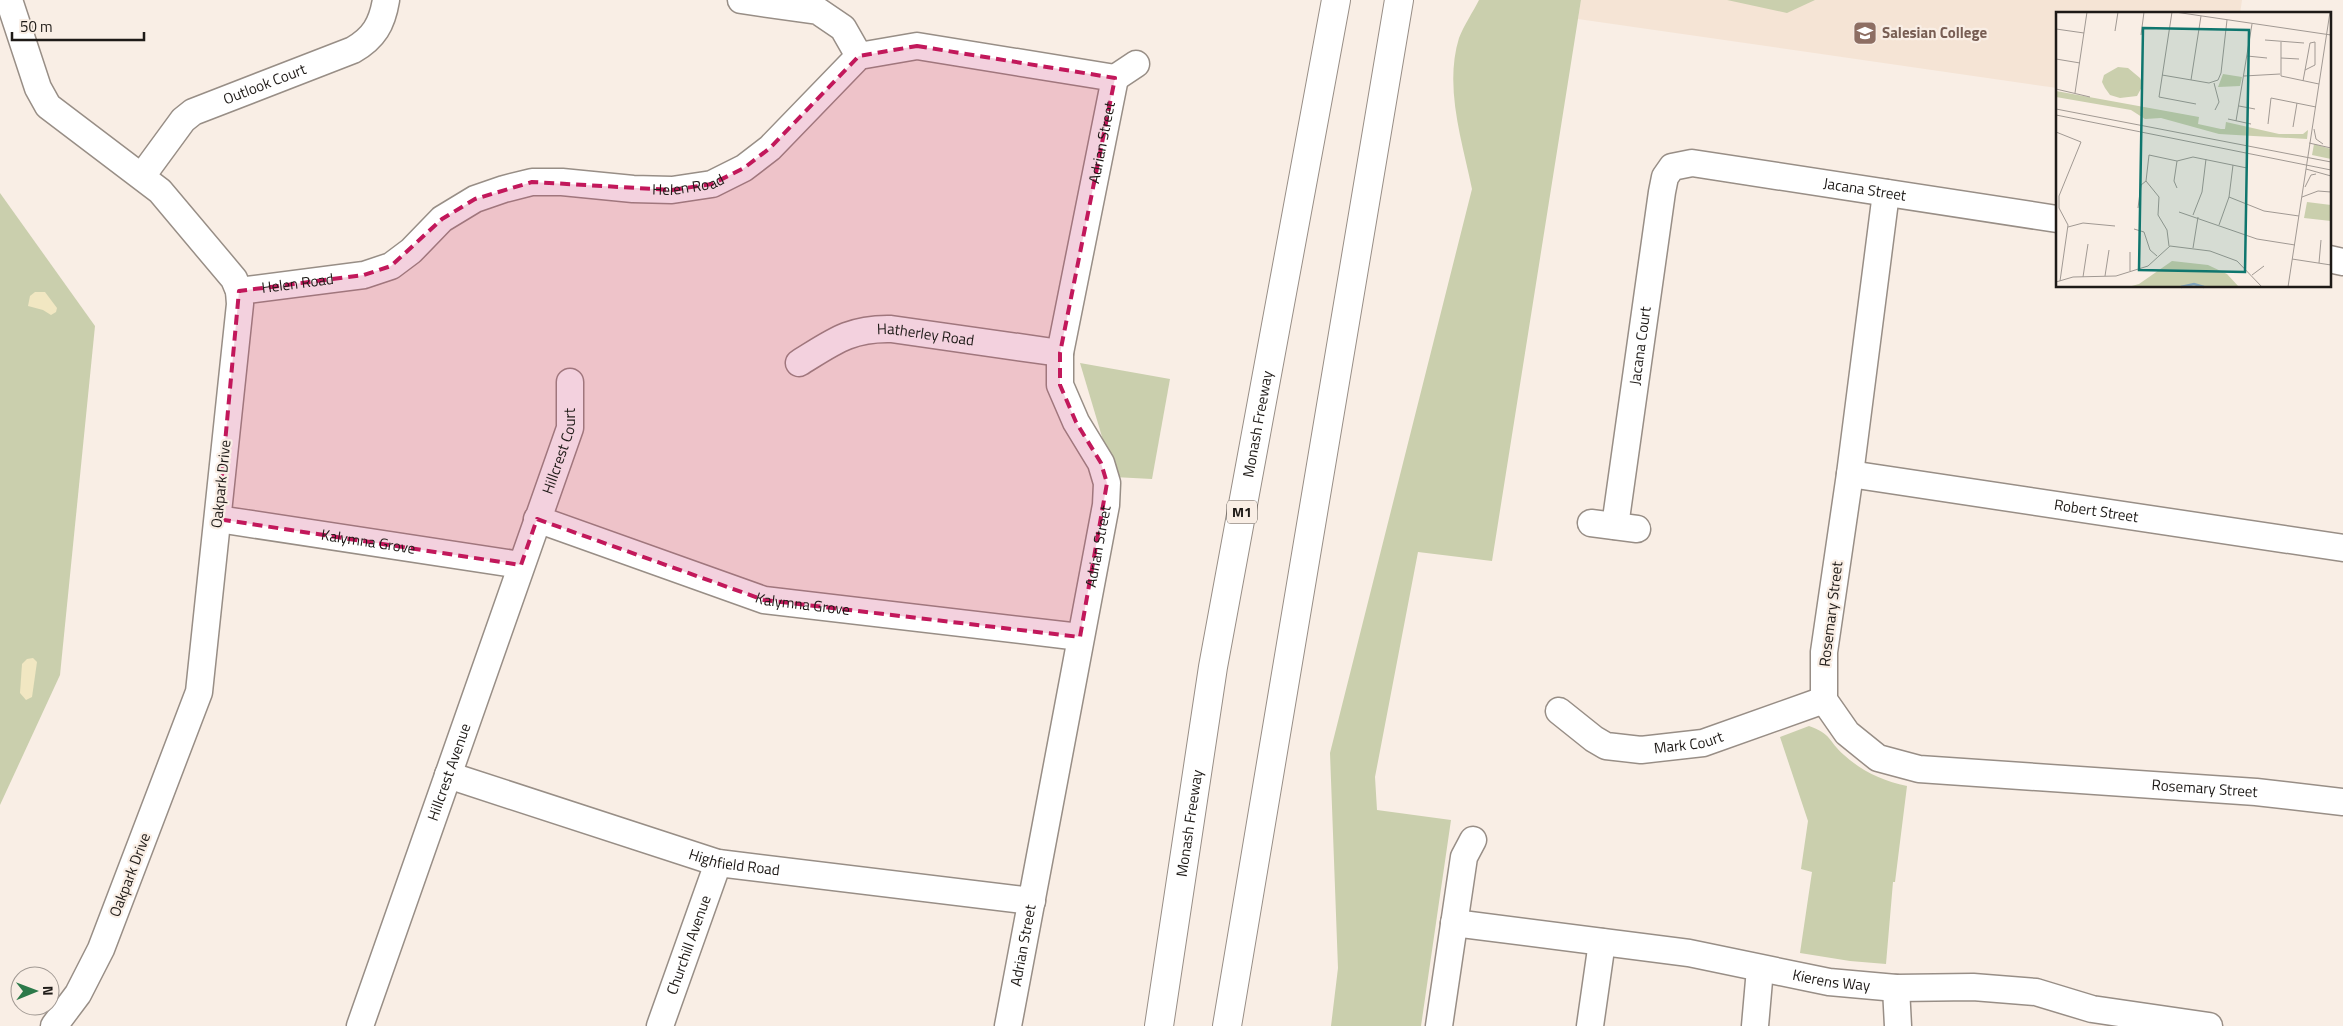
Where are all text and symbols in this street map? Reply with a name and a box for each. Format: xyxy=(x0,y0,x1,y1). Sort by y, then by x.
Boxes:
scale bar xyxy=(12,10,145,42)
inset map xyxy=(2056,12,2330,288)
text: 50 m xyxy=(20,15,53,38)
school or university icon: Salesian College xyxy=(1852,20,1878,46)
place label: Salesian College xyxy=(1882,21,1988,44)
street label: Outlook Court xyxy=(220,57,310,110)
street label: Adrian Street xyxy=(1082,99,1121,185)
street label: Helen Road xyxy=(652,168,728,201)
street label: Jacana Street xyxy=(1822,171,1909,207)
street label: Helen Road xyxy=(260,267,335,299)
street label: Jacana Court xyxy=(1623,304,1657,387)
street label: Hatherley Road xyxy=(876,317,976,352)
street label: Monash Freeway xyxy=(1236,369,1278,479)
street label: Hillcrest Court xyxy=(536,407,581,497)
street label: Oakpark Drive xyxy=(204,439,237,529)
street label: Robert Street xyxy=(2053,493,2141,528)
road number: M1 xyxy=(1227,501,1257,524)
street label: Adrian Street xyxy=(1079,503,1117,589)
street label: Kalymna Grove xyxy=(320,523,417,560)
street label: Rosemary Street xyxy=(1813,559,1848,668)
street label: Kalymna Grove xyxy=(752,586,851,621)
street label: Hillcrest Avenue xyxy=(421,720,476,824)
street label: Mark Court xyxy=(1653,724,1727,759)
street label: Monash Freeway xyxy=(1170,768,1208,878)
street label: Rosemary Street xyxy=(2151,773,2259,803)
street label: Oakpark Drive xyxy=(103,829,156,920)
street label: Highfield Road xyxy=(686,842,781,881)
street label: Churchill Avenue xyxy=(660,892,717,998)
street label: Adrian Street xyxy=(1004,902,1042,988)
street label: Kierens Way xyxy=(1791,963,1871,997)
north arrow xyxy=(10,966,60,1016)
text: N xyxy=(38,986,59,996)

